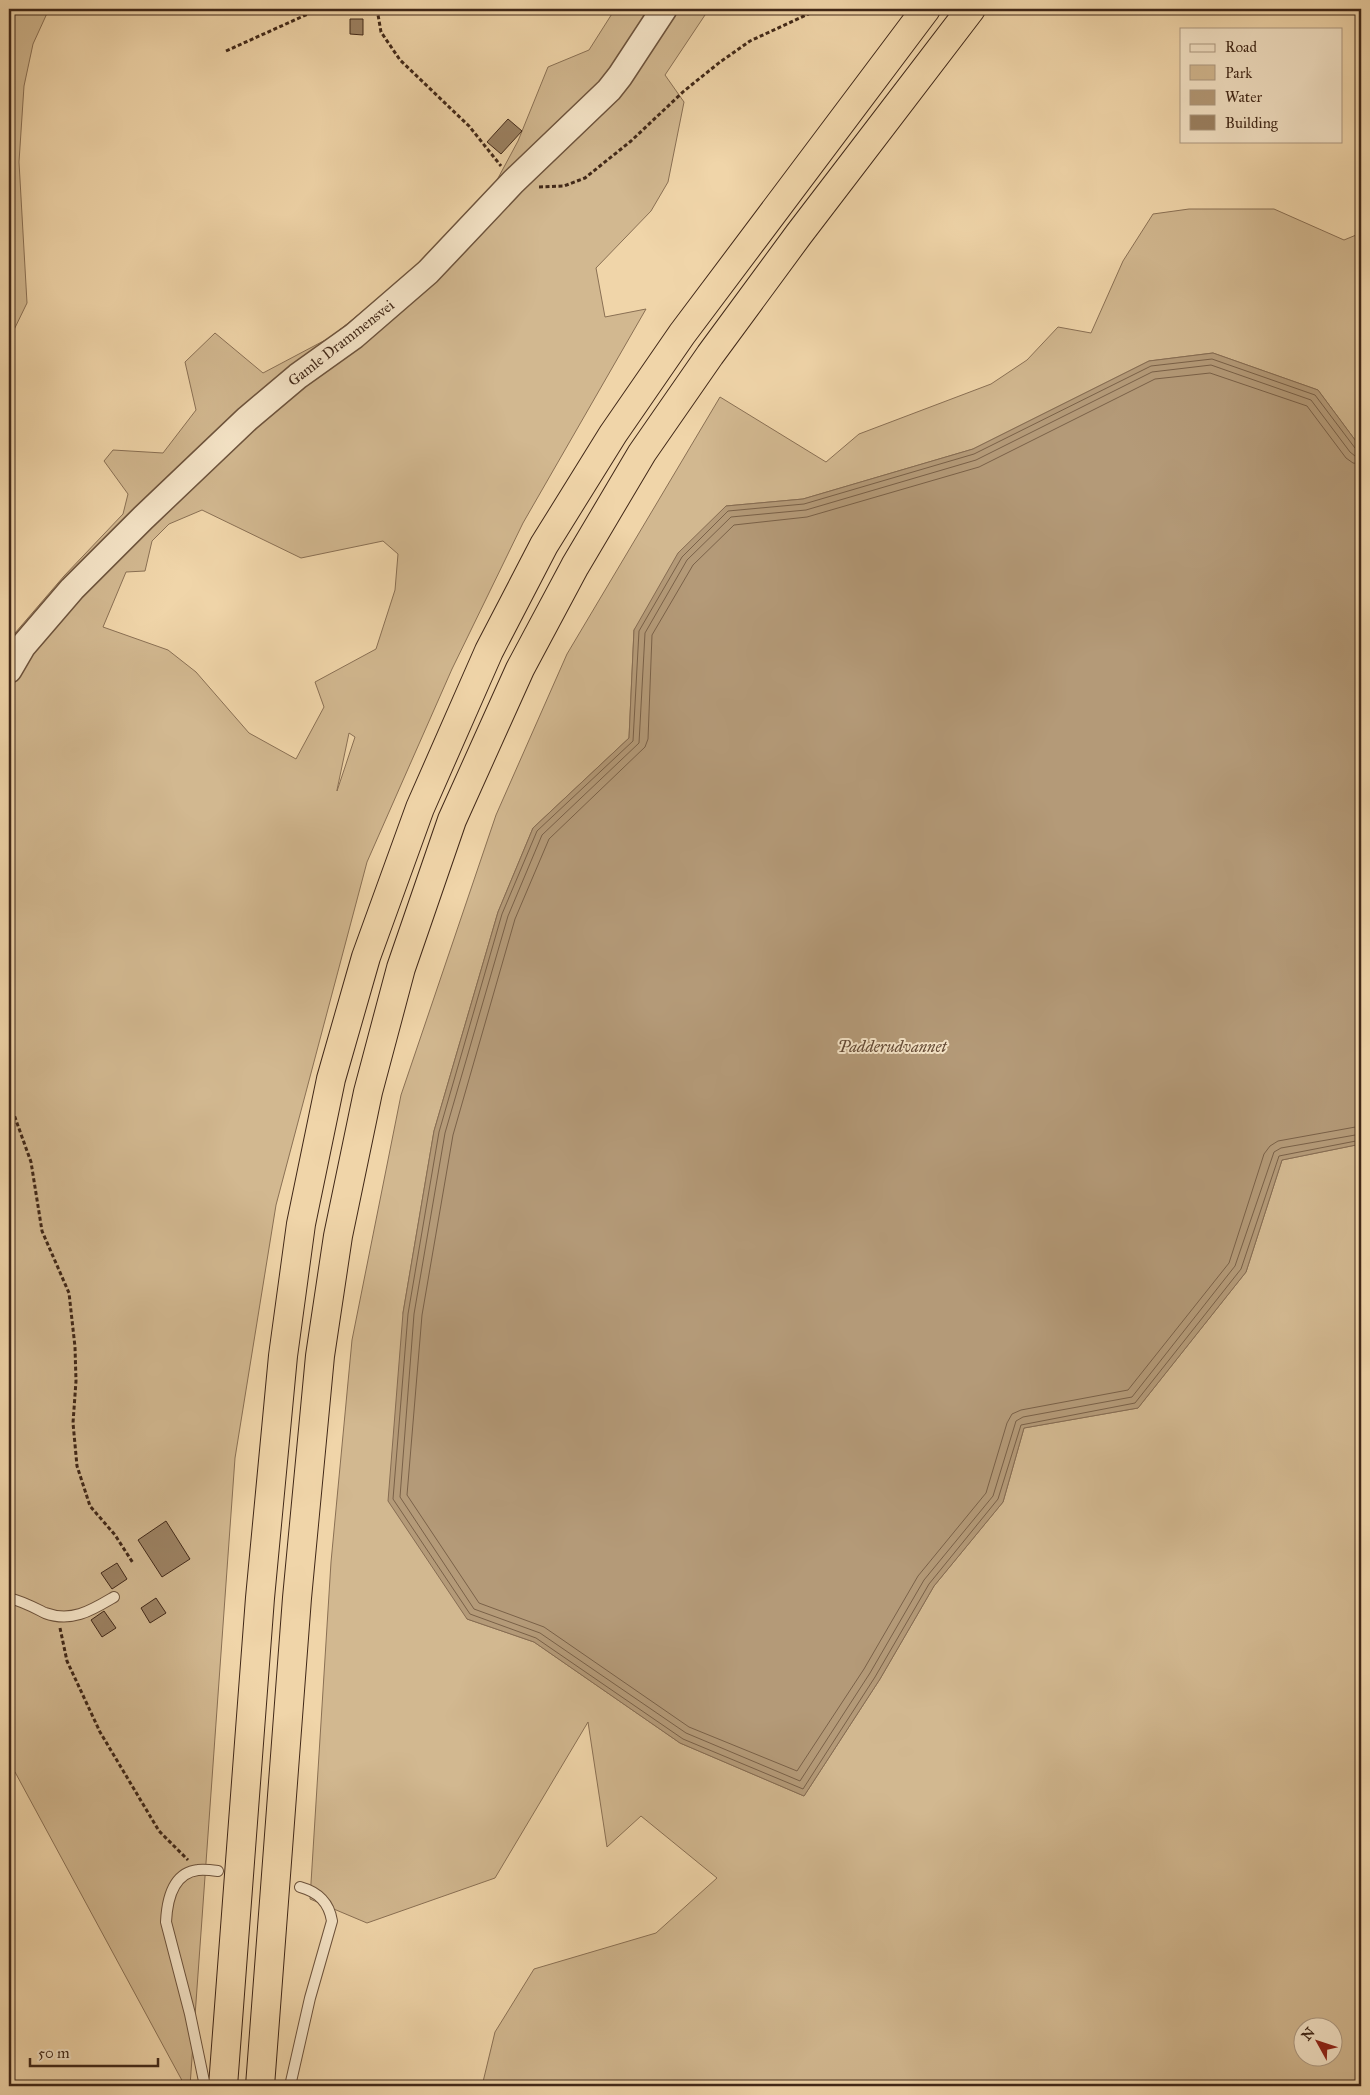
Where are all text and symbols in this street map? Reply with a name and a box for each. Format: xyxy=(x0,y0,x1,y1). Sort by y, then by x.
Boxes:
legend xyxy=(1180,28,1342,142)
text: Road xyxy=(1225,38,1257,56)
text: Park xyxy=(1225,64,1252,82)
text: Water xyxy=(1225,88,1262,106)
text: Building xyxy=(1225,114,1279,132)
street label: Gamle Drammensvei xyxy=(284,296,398,390)
water label: Padderudvannet xyxy=(838,1037,947,1056)
north arrow xyxy=(1292,2018,1342,2068)
text: N xyxy=(1298,2024,1319,2044)
scale bar xyxy=(30,2035,158,2067)
text: 50 m xyxy=(38,2044,70,2062)

